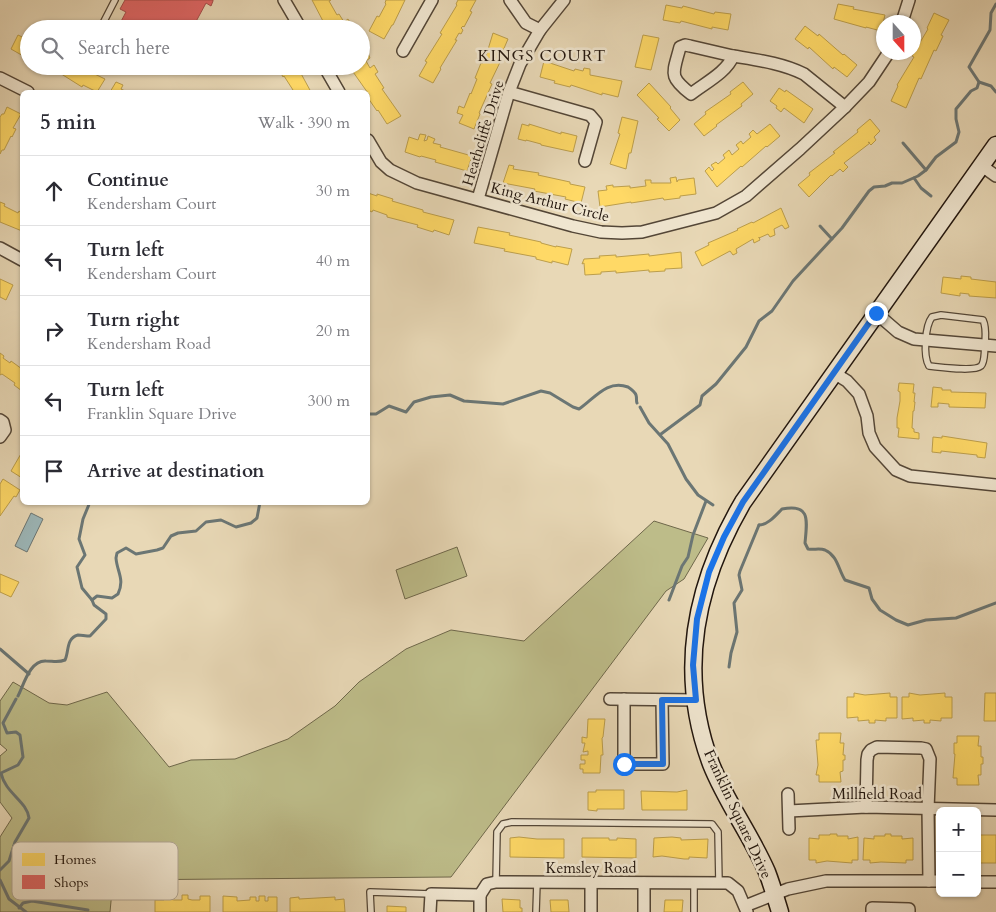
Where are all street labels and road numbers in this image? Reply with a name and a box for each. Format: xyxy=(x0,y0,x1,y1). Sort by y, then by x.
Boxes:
street label: Heathcliffe Drive xyxy=(457,77,509,188)
street label: King Arthur Circle xyxy=(488,178,612,226)
street label: Franklin Square Drive xyxy=(699,746,777,882)
street label: Millfield Road xyxy=(832,784,922,804)
street label: Kemsley Road xyxy=(545,858,637,878)

